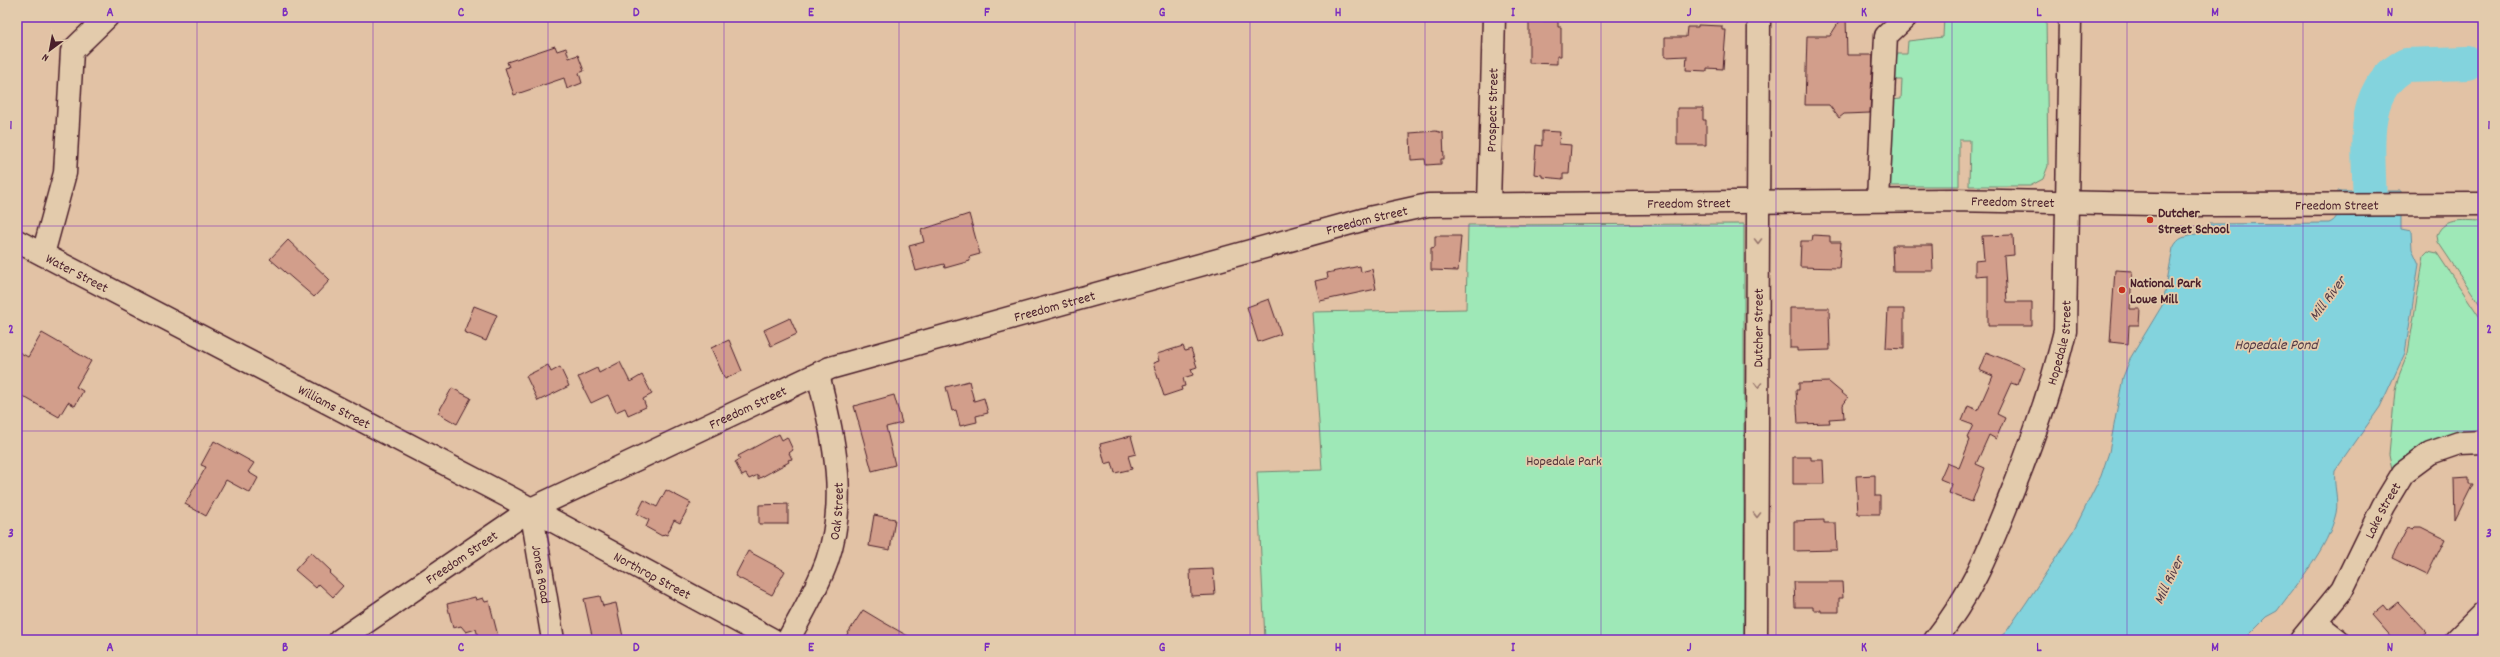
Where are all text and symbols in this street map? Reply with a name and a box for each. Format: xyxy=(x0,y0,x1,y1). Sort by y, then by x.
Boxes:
text: A xyxy=(106,4,114,23)
text: B xyxy=(282,4,288,23)
text: C xyxy=(458,4,465,23)
text: D xyxy=(633,4,640,23)
text: E xyxy=(808,4,815,23)
text: F xyxy=(984,4,990,23)
text: G xyxy=(1159,4,1166,23)
text: H xyxy=(1335,4,1342,23)
text: I xyxy=(1511,4,1516,23)
text: J xyxy=(1687,4,1692,23)
text: K xyxy=(1861,4,1867,23)
text: L xyxy=(2036,4,2042,23)
text: M xyxy=(2211,4,2219,23)
text: N xyxy=(2387,4,2393,23)
north arrow xyxy=(30,30,70,70)
text: N xyxy=(39,48,52,65)
street label: Prospect Street xyxy=(1482,68,1505,153)
text: 1 xyxy=(10,117,13,136)
text: 1 xyxy=(2488,117,2491,136)
street label: Freedom Street xyxy=(1971,192,2055,214)
street label: Freedom Street xyxy=(1647,194,1731,215)
street label: Freedom Street xyxy=(2295,196,2379,217)
street label: Freedom Street xyxy=(1324,202,1410,241)
place label: Dutcher Street School xyxy=(2158,204,2230,240)
marker: Dutcher Street School xyxy=(2145,215,2155,225)
one-way arrow xyxy=(1754,238,1762,244)
street label: Water Street xyxy=(41,249,111,299)
water label: Mill River xyxy=(2305,271,2353,326)
place label: National Park Lowe Mill xyxy=(2130,274,2201,310)
marker: National Park Lowe Mill xyxy=(2117,285,2127,295)
street label: Freedom Street xyxy=(1012,287,1098,328)
street label: Dutcher Street xyxy=(1749,288,1770,368)
street label: Hopedale Street xyxy=(2043,300,2077,388)
text: 2 xyxy=(8,321,14,340)
text: 2 xyxy=(2486,321,2492,340)
water label: Hopedale Pond xyxy=(2235,335,2319,357)
street label: Williams Street xyxy=(294,381,373,435)
street label: Freedom Street xyxy=(706,382,790,436)
one-way arrow xyxy=(1754,382,1762,388)
park label: Hopedale Park xyxy=(1526,452,1602,472)
street label: Lake Street xyxy=(2361,479,2407,543)
street label: Oak Street xyxy=(825,482,850,542)
one-way arrow xyxy=(1753,512,1761,518)
text: 3 xyxy=(8,525,14,544)
text: 3 xyxy=(2486,525,2492,544)
street label: Freedom Street xyxy=(422,527,502,590)
street label: Jones Road xyxy=(525,544,555,605)
street label: Northrop Street xyxy=(610,548,694,606)
water label: Mill River xyxy=(2149,552,2191,608)
text: A xyxy=(106,639,114,657)
text: B xyxy=(282,639,288,657)
text: C xyxy=(458,639,465,657)
text: D xyxy=(633,639,640,657)
text: E xyxy=(808,639,815,657)
text: F xyxy=(984,639,990,657)
text: G xyxy=(1159,639,1166,657)
text: H xyxy=(1335,639,1342,657)
text: I xyxy=(1511,639,1516,657)
text: J xyxy=(1687,639,1692,657)
text: K xyxy=(1861,639,1867,657)
text: L xyxy=(2036,639,2042,657)
text: M xyxy=(2211,639,2219,657)
text: N xyxy=(2387,639,2393,657)

